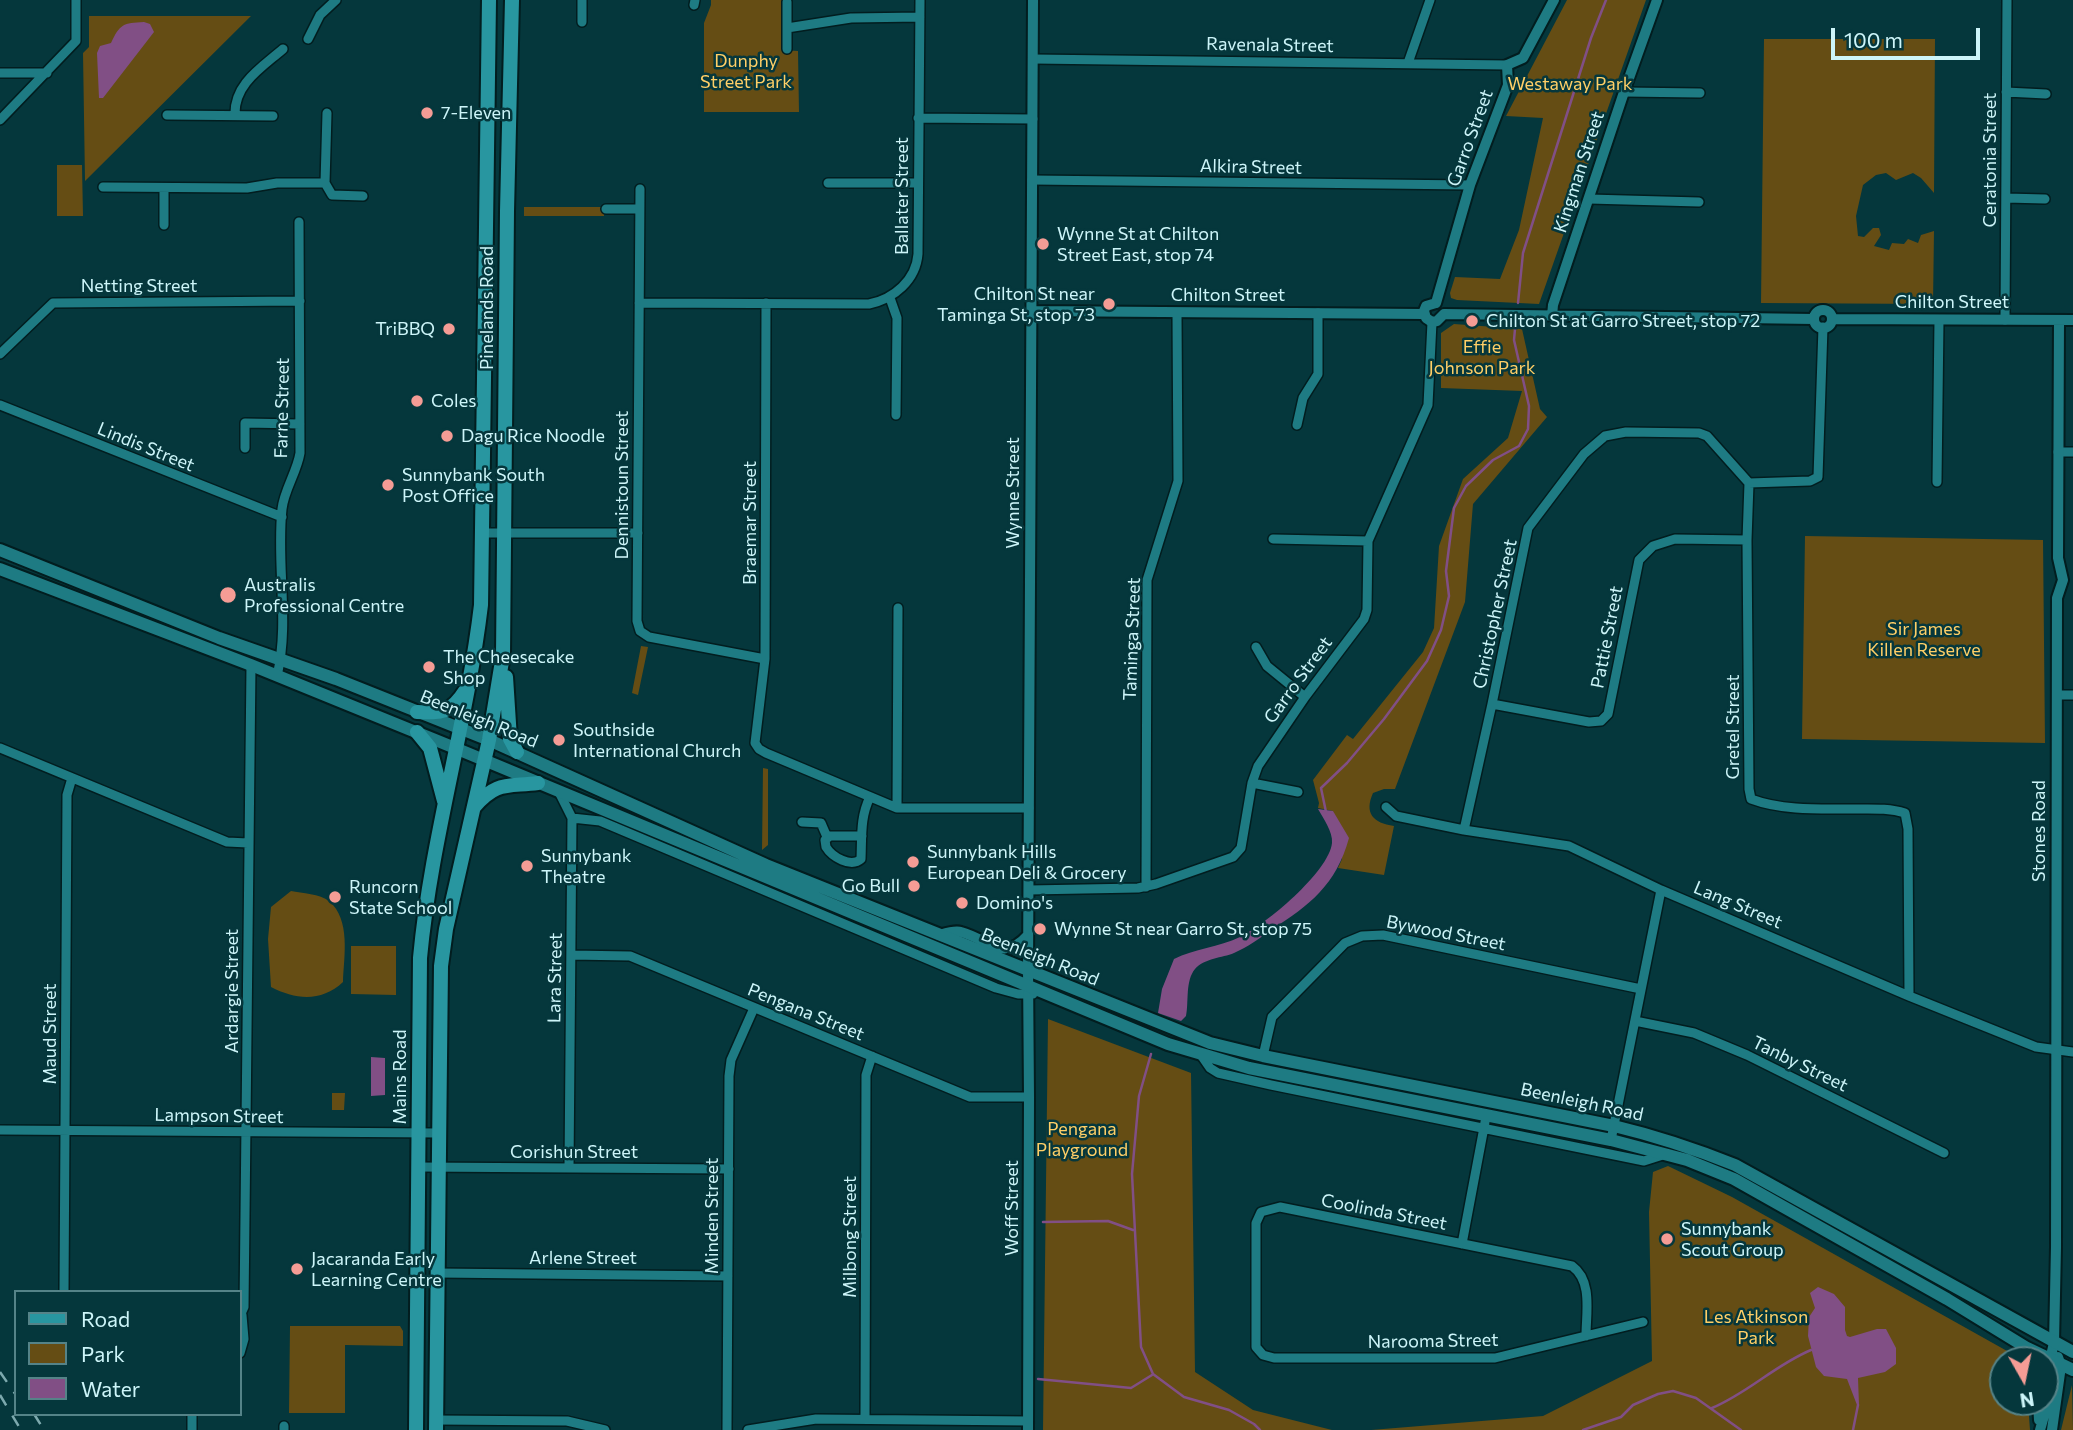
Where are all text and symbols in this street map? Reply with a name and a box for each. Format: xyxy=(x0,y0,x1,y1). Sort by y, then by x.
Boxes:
scale bar xyxy=(1835,14,1984,58)
text: 100 m xyxy=(1844,27,1903,52)
street label: Ravenala Street xyxy=(1206,33,1334,57)
park label: Dunphy Street Park xyxy=(700,50,792,92)
park label: Westaway Park xyxy=(1507,73,1633,95)
street label: Garro Street xyxy=(1442,86,1498,190)
street label: Ceratonia Street xyxy=(1979,93,2001,227)
place label: 7-Eleven xyxy=(441,102,511,124)
marker: 7-Eleven xyxy=(419,105,435,121)
street label: Kingman Street xyxy=(1549,108,1609,236)
street label: Ballater Street xyxy=(891,137,913,255)
street label: Alkira Street xyxy=(1200,155,1302,179)
place label: Wynne St at Chilton Street East, stop 74 xyxy=(1057,223,1219,266)
marker: Wynne St at Chilton Street East, stop 74 xyxy=(1035,236,1051,252)
street label: Pinelands Road xyxy=(476,246,498,370)
street label: Netting Street xyxy=(81,275,197,297)
place label: Chilton St near Taminga St, stop 73 xyxy=(937,283,1095,326)
street label: Chilton Street xyxy=(1171,284,1285,306)
street label: Chilton Street xyxy=(1895,291,2009,313)
marker: Chilton St near Taminga St, stop 73 xyxy=(1101,296,1117,312)
place label: Chilton St at Garro Street, stop 72 xyxy=(1486,310,1760,332)
marker: Chilton St at Garro Street, stop 72 xyxy=(1464,313,1480,329)
place label: TriBBQ xyxy=(375,318,435,340)
marker: TriBBQ xyxy=(441,321,457,337)
park label: Effie Johnson Park xyxy=(1429,336,1535,378)
street label: Farne Street xyxy=(270,357,294,459)
place label: Coles xyxy=(431,390,476,412)
marker: Coles xyxy=(409,393,425,409)
street label: Dennistoun Street xyxy=(611,411,633,559)
street label: Lindis Street xyxy=(94,418,198,476)
place label: Dagu Rice Noodle xyxy=(461,425,605,447)
marker: Dagu Rice Noodle xyxy=(439,428,455,444)
street label: Wynne Street xyxy=(1002,437,1024,549)
street label: Braemar Street xyxy=(739,461,761,585)
place label: Sunnybank South Post Office xyxy=(402,464,545,506)
marker: Sunnybank South Post Office xyxy=(380,477,396,493)
street label: Christopher Street xyxy=(1469,537,1521,691)
place label: Australis Professional Centre xyxy=(244,574,404,616)
street label: Taminga Street xyxy=(1119,577,1145,701)
street label: Pattie Street xyxy=(1586,584,1628,690)
marker: Australis Professional Centre xyxy=(218,585,238,605)
park label: Sir James Killen Reserve xyxy=(1867,618,1981,660)
street label: Garro Street xyxy=(1259,632,1337,728)
place label: The Cheesecake Shop xyxy=(443,646,574,688)
marker: The Cheesecake Shop xyxy=(421,659,437,675)
street label: Gretel Street xyxy=(1722,674,1744,780)
street label: Beenleigh Road xyxy=(417,686,541,752)
place label: Southside International Church xyxy=(573,719,741,762)
marker: Southside International Church xyxy=(551,732,567,748)
street label: Stones Road xyxy=(2028,780,2050,882)
place label: Sunnybank Hills European Deli & Grocery xyxy=(927,841,1126,884)
place label: Sunnybank Theatre xyxy=(541,845,631,888)
marker: Sunnybank Hills European Deli & Grocery xyxy=(905,854,921,870)
marker: Sunnybank Theatre xyxy=(519,858,535,874)
place label: Go Bull xyxy=(842,875,900,897)
place label: Runcorn State School xyxy=(349,876,452,918)
street label: Lang Street xyxy=(1690,877,1786,933)
marker: Go Bull xyxy=(906,878,922,894)
marker: Runcorn State School xyxy=(327,889,343,905)
place label: Domino's xyxy=(976,892,1053,914)
marker: Domino's xyxy=(954,895,970,911)
street label: Bywood Street xyxy=(1384,911,1508,955)
place label: Wynne St near Garro St, stop 75 xyxy=(1054,918,1312,940)
marker: Wynne St near Garro St, stop 75 xyxy=(1032,921,1048,937)
street label: Beenleigh Road xyxy=(978,924,1102,990)
street label: Ardargie Street xyxy=(221,929,243,1053)
street label: Lara Street xyxy=(543,933,567,1023)
street label: Pengana Street xyxy=(745,979,867,1045)
street label: Maud Street xyxy=(39,983,61,1085)
street label: Mains Road xyxy=(389,1029,411,1125)
street label: Tanby Street xyxy=(1749,1032,1851,1096)
street label: Beenleigh Road xyxy=(1519,1078,1645,1126)
street label: Lampson Street xyxy=(154,1104,284,1128)
park label: Pengana Playground xyxy=(1036,1118,1128,1160)
street label: Corishun Street xyxy=(510,1141,638,1163)
street label: Minden Street xyxy=(701,1158,723,1274)
street label: Woff Street xyxy=(1001,1160,1023,1256)
street label: Milbong Street xyxy=(839,1176,861,1298)
street label: Coolinda Street xyxy=(1319,1189,1449,1235)
place label: Sunnybank Scout Group xyxy=(1681,1218,1784,1260)
marker: Sunnybank Scout Group xyxy=(1659,1231,1675,1247)
street label: Arlene Street xyxy=(529,1247,637,1269)
place label: Jacaranda Early Learning Centre xyxy=(311,1248,442,1290)
marker: Jacaranda Early Learning Centre xyxy=(289,1261,305,1277)
legend xyxy=(14,1290,242,1416)
text: Road xyxy=(81,1306,130,1331)
park label: Les Atkinson Park xyxy=(1704,1306,1808,1348)
street label: Narooma Street xyxy=(1367,1329,1499,1353)
text: Park xyxy=(81,1341,125,1366)
north arrow xyxy=(1989,1346,2059,1416)
text: Water xyxy=(81,1376,140,1401)
text: N xyxy=(2018,1388,2036,1413)

